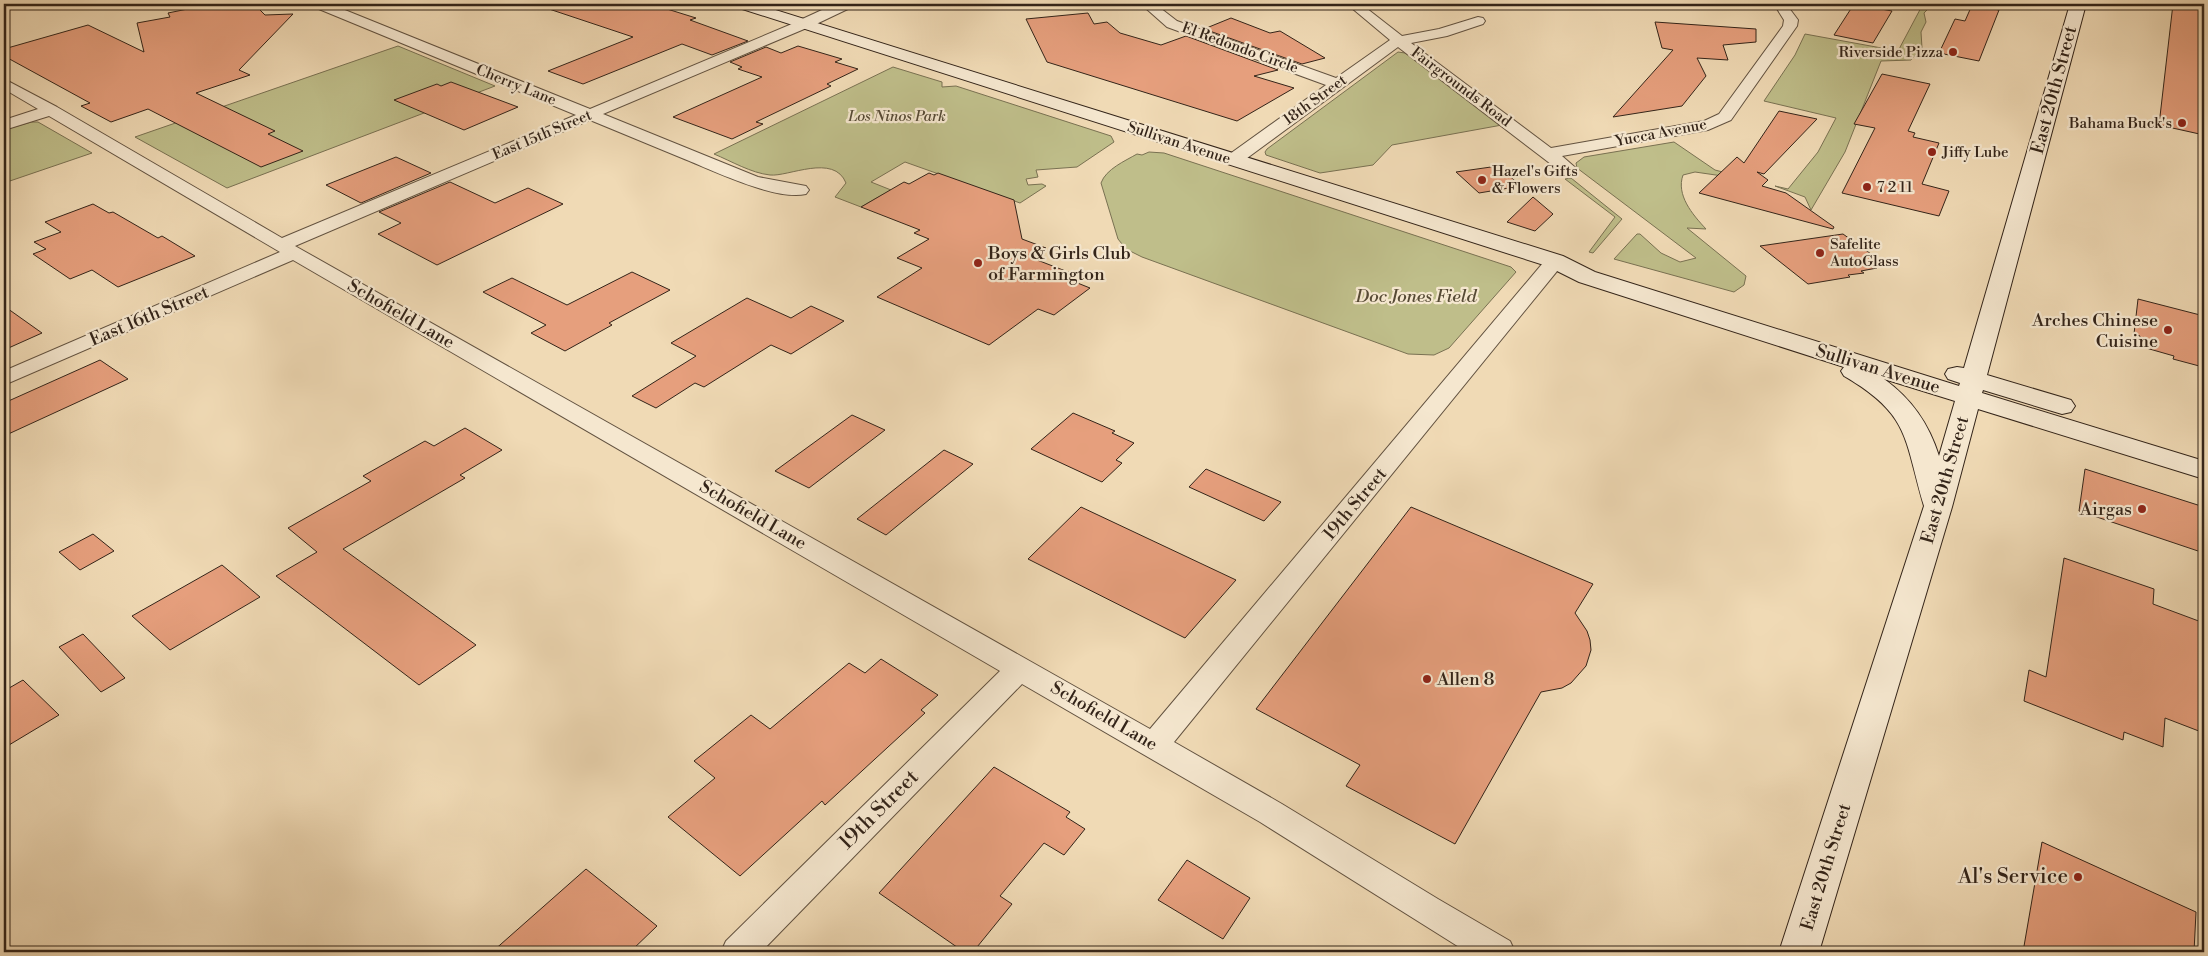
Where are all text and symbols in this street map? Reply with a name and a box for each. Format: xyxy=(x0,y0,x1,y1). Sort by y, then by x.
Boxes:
street label: El Redondo Circle xyxy=(1179,18,1301,78)
street label: East 20th Street xyxy=(2026,23,2082,157)
street label: Fairgrounds Road xyxy=(1407,43,1515,131)
place label: Riverside Pizza xyxy=(1838,43,1943,62)
marker: Riverside Pizza xyxy=(1947,46,1959,58)
street label: Cherry Lane xyxy=(473,60,559,110)
street label: 18th Street xyxy=(1280,70,1351,129)
street label: East 15th Street xyxy=(489,105,595,164)
park label: Los Ninos Park xyxy=(847,107,946,126)
place label: Bahama Buck's xyxy=(2068,114,2172,133)
street label: Yucca Avenue xyxy=(1613,115,1708,151)
street label: Sullivan Avenue xyxy=(1125,117,1233,169)
marker: Bahama Buck's xyxy=(2176,117,2188,129)
place label: Jiffy Lube xyxy=(1941,143,2009,162)
marker: Jiffy Lube xyxy=(1926,146,1938,158)
place label: Hazel's Gifts & Flowers xyxy=(1492,162,1578,198)
marker: Hazel's Gifts & Flowers xyxy=(1476,174,1488,186)
place label: 7 2 11 xyxy=(1877,178,1913,197)
marker: 7 2 11 xyxy=(1861,181,1873,193)
place label: Safelite AutoGlass xyxy=(1829,235,1899,271)
place label: Boys & Girls Club of Farmington xyxy=(987,242,1131,286)
marker: Safelite AutoGlass xyxy=(1814,247,1826,259)
marker: Boys & Girls Club of Farmington xyxy=(972,257,984,269)
street label: Schofield Lane xyxy=(343,274,459,354)
street label: East 16th Street xyxy=(86,280,213,352)
park label: Doc Jones Field xyxy=(1354,285,1478,308)
place label: Arches Chinese Cuisine xyxy=(2031,309,2158,353)
marker: Arches Chinese Cuisine xyxy=(2162,324,2174,336)
street label: Sullivan Avenue xyxy=(1813,339,1943,399)
street label: East 20th Street xyxy=(1916,413,1974,547)
street label: 19th Street xyxy=(1318,462,1392,545)
street label: Schofield Lane xyxy=(695,475,811,555)
place label: Airgas xyxy=(2079,498,2132,521)
marker: Airgas xyxy=(2136,503,2148,515)
place label: Allen 8 xyxy=(1436,668,1495,691)
marker: Allen 8 xyxy=(1421,673,1433,685)
street label: Schofield Lane xyxy=(1046,676,1162,756)
street label: 19th Street xyxy=(834,764,925,855)
street label: East 20th Street xyxy=(1796,800,1856,933)
place label: Al's Service xyxy=(1957,864,2068,890)
marker: Al's Service xyxy=(2072,871,2084,883)

